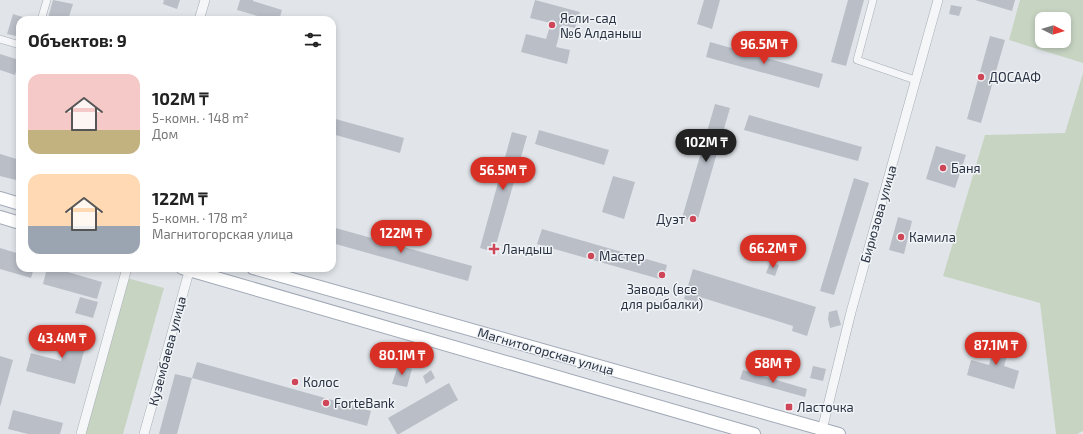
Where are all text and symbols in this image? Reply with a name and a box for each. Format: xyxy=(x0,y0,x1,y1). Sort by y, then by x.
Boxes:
place label: Ясли-сад №6 Алданыш xyxy=(560,10,642,41)
north arrow xyxy=(1035,12,1071,48)
map controls xyxy=(1035,12,1071,48)
marker: Ясли-сад №6 Алданыш xyxy=(547,20,557,30)
icon: filters xyxy=(302,29,324,51)
text: Объектов: 9 xyxy=(28,30,127,50)
pin: 96.5M ₸ xyxy=(727,31,801,65)
text: 96.5M ₸ xyxy=(740,36,788,52)
place label: ДОСААФ xyxy=(989,69,1041,85)
marker: ДОСААФ xyxy=(976,72,986,82)
text: 102M ₸ xyxy=(152,88,208,108)
icon: home xyxy=(60,90,108,138)
text: 5-комн. · 148 m² xyxy=(152,110,249,126)
text: Дом xyxy=(152,126,178,142)
pin: 102M ₸ xyxy=(673,129,739,163)
text: 102M ₸ xyxy=(684,134,728,150)
pin: 56.5M ₸ xyxy=(466,157,540,191)
place label: Баня xyxy=(951,160,981,176)
text: 56.5M ₸ xyxy=(480,162,527,178)
street label: Бирюзова улица xyxy=(856,163,900,265)
marker: Баня xyxy=(938,163,948,173)
text: 122M ₸ xyxy=(152,188,208,208)
icon: home xyxy=(60,190,108,238)
text: 5-комн. · 178 m² xyxy=(152,210,248,226)
place label: Дуэт xyxy=(656,211,686,227)
marker: Дуэт xyxy=(688,214,698,224)
pin: 122M ₸ xyxy=(368,220,434,254)
text: 122M ₸ xyxy=(380,225,422,241)
text: Магнитогорская улица xyxy=(152,226,293,242)
place label: Камила xyxy=(909,229,956,245)
marker: Камила xyxy=(896,232,906,242)
pin: 66.2M ₸ xyxy=(736,235,810,269)
text: 66.2M ₸ xyxy=(749,240,797,256)
place label: Ландыш xyxy=(502,241,553,257)
marker: Ландыш xyxy=(489,244,499,254)
place label: Мастер xyxy=(599,248,645,264)
marker: Мастер xyxy=(586,251,596,261)
marker: Заводь (все для рыбалки) xyxy=(657,270,667,280)
place label: Заводь (все для рыбалки) xyxy=(621,281,703,312)
street label: Кузембаева улица xyxy=(145,294,189,408)
street label: Магнитогорская улица xyxy=(476,324,616,378)
pin: 43.4M ₸ xyxy=(25,325,99,359)
text: 43.4M ₸ xyxy=(38,330,86,346)
pin: 87.1M ₸ xyxy=(959,332,1033,366)
text: 87.1M ₸ xyxy=(974,337,1018,353)
pin: 80.1M ₸ xyxy=(365,342,439,376)
text: 80.1M ₸ xyxy=(379,347,425,363)
pin: 58M ₸ xyxy=(745,350,801,384)
text: 58M ₸ xyxy=(754,355,792,371)
place label: Колос xyxy=(303,374,339,390)
marker: Колос xyxy=(290,377,300,387)
place label: ForteBank xyxy=(334,395,395,411)
marker: ForteBank xyxy=(321,398,331,408)
place label: Ласточка xyxy=(797,399,854,415)
marker: Ласточка xyxy=(784,402,794,412)

